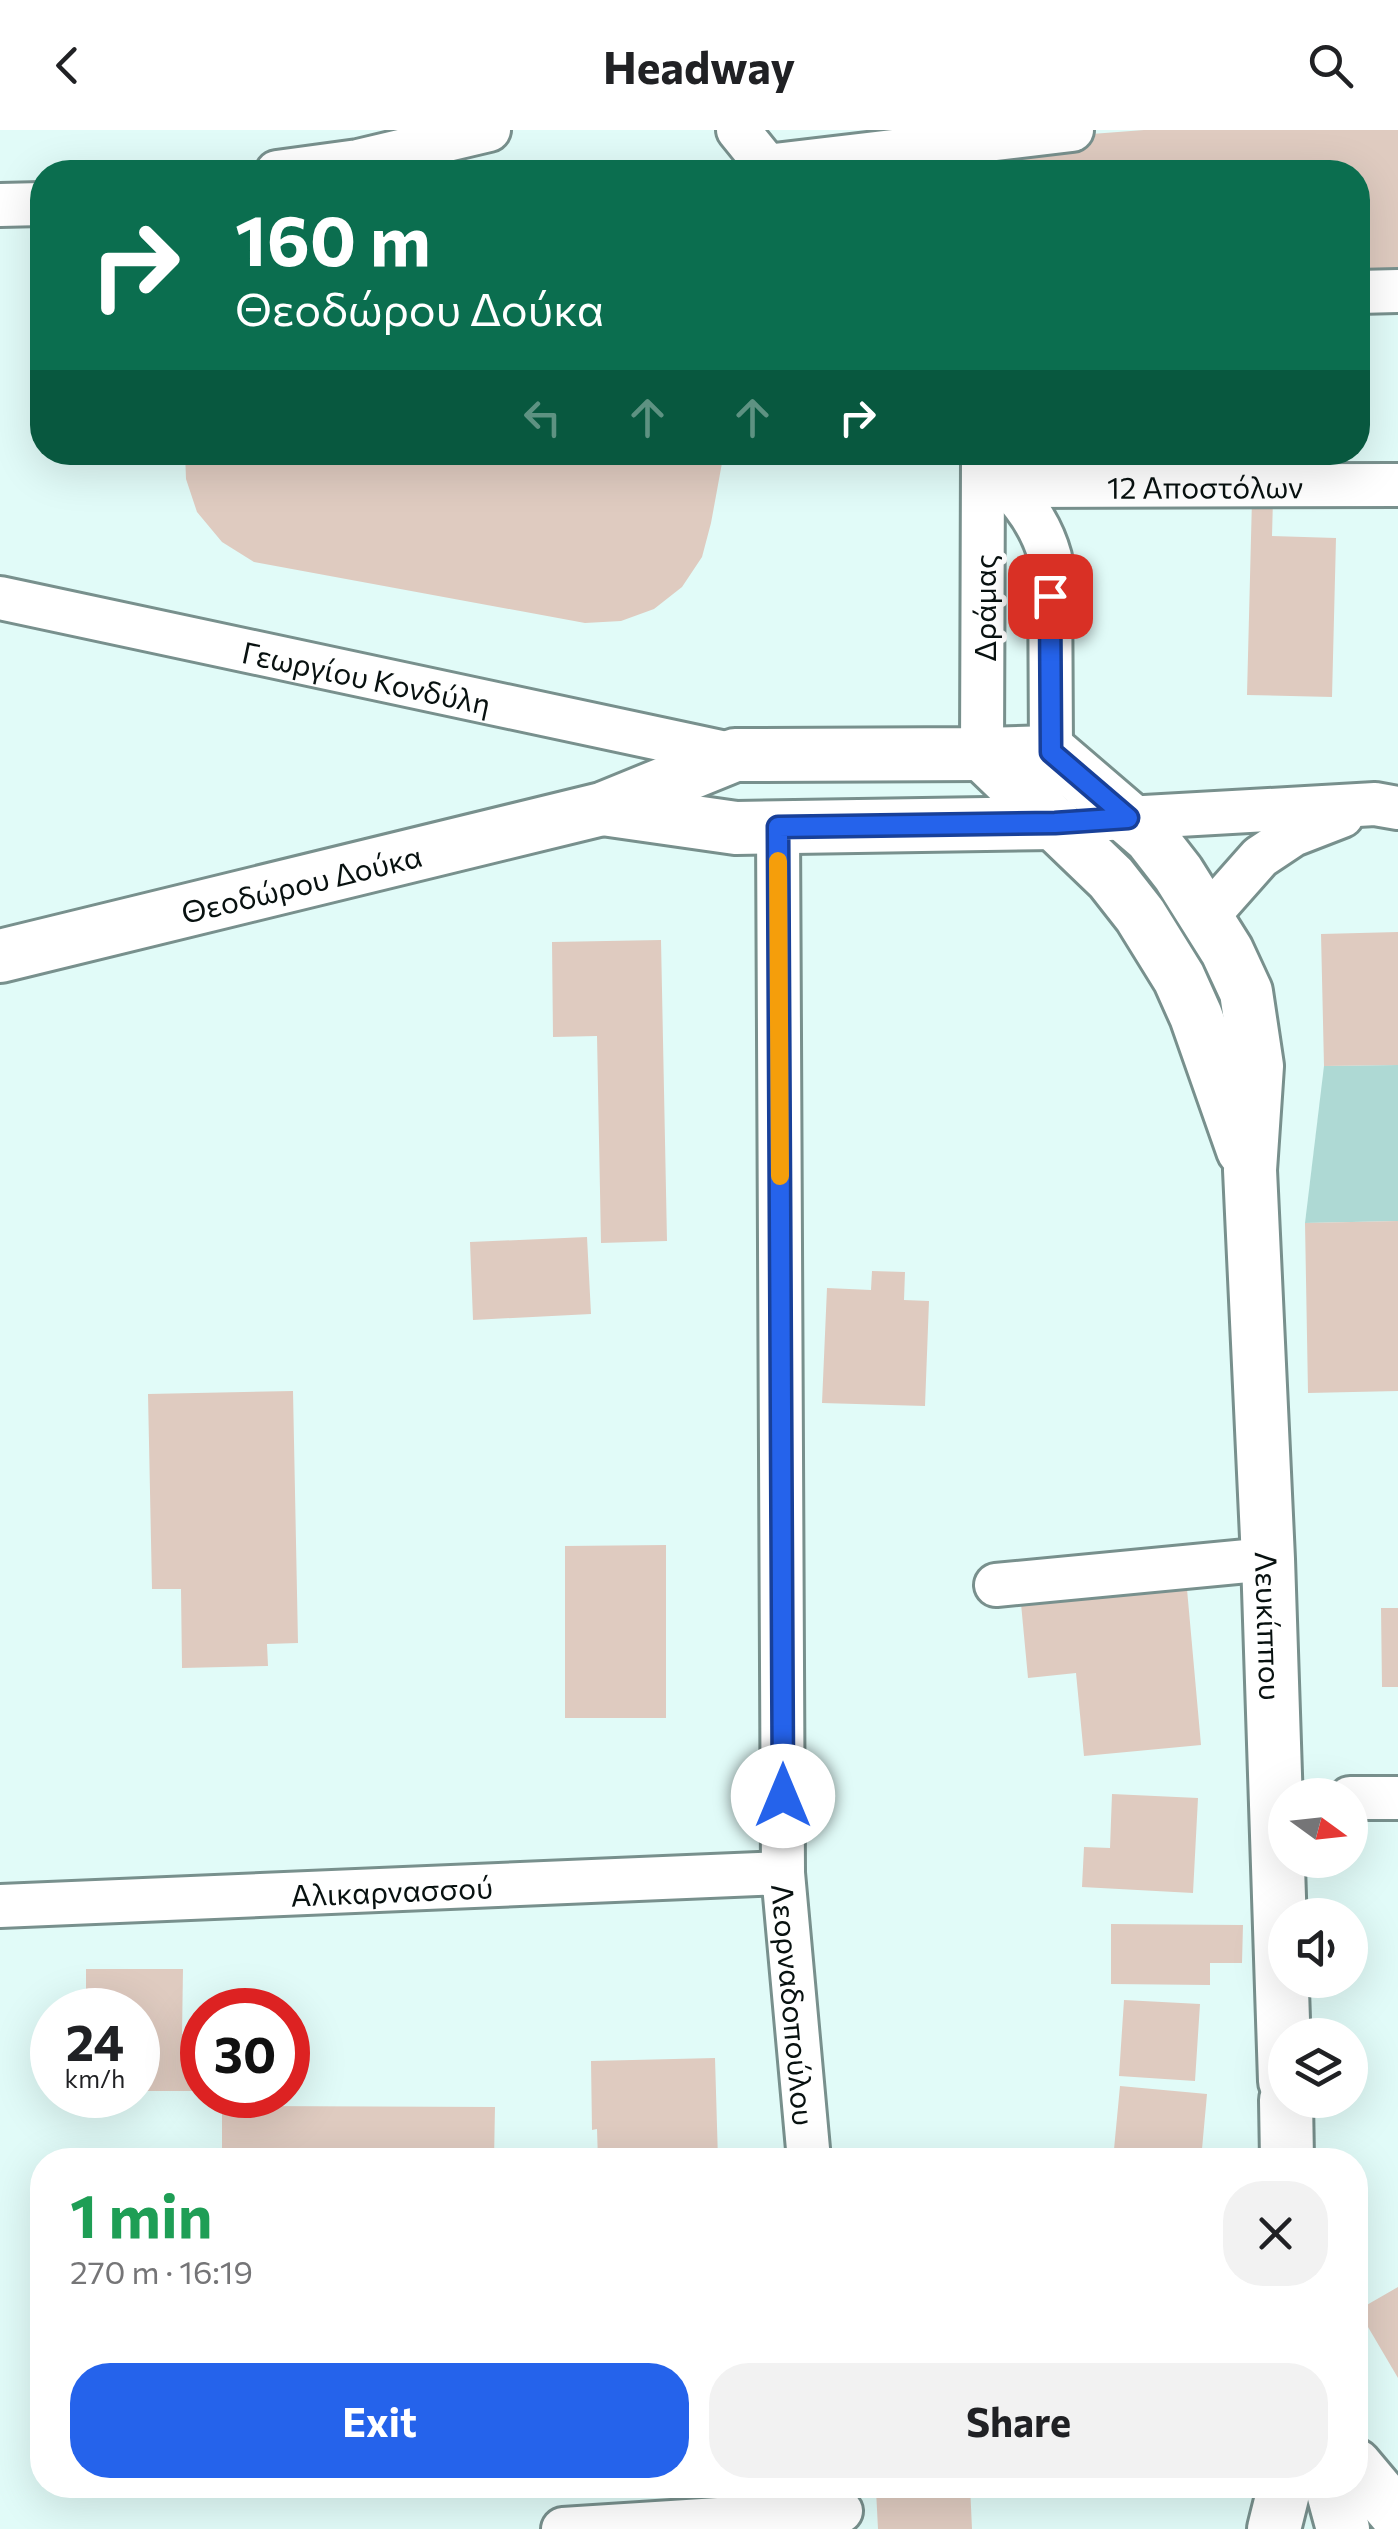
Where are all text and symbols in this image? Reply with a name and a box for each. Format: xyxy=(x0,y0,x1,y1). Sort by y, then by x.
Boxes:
icon: back xyxy=(40,38,95,93)
text: Headway xyxy=(603,38,795,93)
icon: search xyxy=(1303,38,1358,93)
text: 160 m xyxy=(235,195,431,280)
icon: right xyxy=(70,200,200,330)
text: Θεοδώρου Δούκα xyxy=(235,280,604,335)
icon: left xyxy=(515,390,570,445)
icon: ahead xyxy=(620,390,675,445)
icon: ahead xyxy=(725,390,780,445)
icon: right xyxy=(830,390,885,445)
street label: 12 Αποστόλων xyxy=(1107,467,1303,504)
street label: Δράμας xyxy=(965,554,1002,662)
pin xyxy=(1008,554,1093,639)
icon: arrive xyxy=(1023,569,1078,624)
street label: Γεωργίου Κονδύλη xyxy=(239,632,494,721)
street label: Θεοδώρου Δούκα xyxy=(177,835,425,930)
street label: Λευκίππου xyxy=(1249,1551,1291,1701)
position arrow xyxy=(731,1744,835,1848)
north arrow xyxy=(1268,1778,1368,1878)
map controls xyxy=(1268,1778,1368,2118)
street label: Αλικαρνασσού xyxy=(290,1867,494,1912)
street label: Λεορναδοπούλου xyxy=(766,1882,824,2127)
button: sound xyxy=(1268,1898,1368,1998)
speed limit sign: 30 xyxy=(180,1988,310,2118)
text: 24 xyxy=(66,2010,124,2071)
button: layers xyxy=(1268,2018,1368,2118)
text: km/h xyxy=(65,2063,125,2093)
text: 1 min xyxy=(70,2177,212,2250)
button: close xyxy=(1223,2181,1328,2286)
text: 270 m · 16:19 xyxy=(70,2251,253,2291)
button: Exit xyxy=(70,2363,689,2478)
button: Share xyxy=(709,2363,1328,2478)

